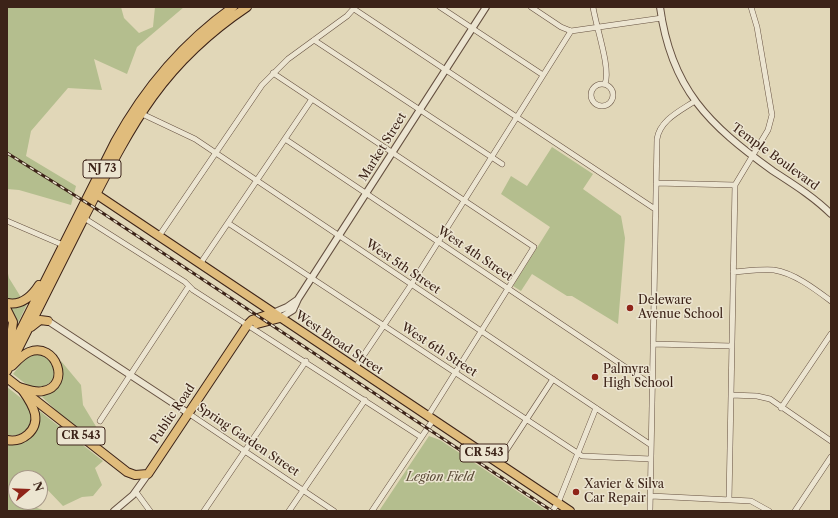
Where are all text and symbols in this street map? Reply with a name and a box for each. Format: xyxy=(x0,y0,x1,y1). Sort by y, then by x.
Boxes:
street label: Market Street xyxy=(356,110,410,184)
street label: Temple Boulevard xyxy=(729,120,821,194)
road number: NJ 73 xyxy=(83,160,121,178)
street label: West 4th Street xyxy=(435,224,515,284)
street label: West 5th Street xyxy=(363,237,443,297)
place label: Deleware Avenue School xyxy=(638,294,723,322)
marker: Deleware Avenue School xyxy=(625,303,635,313)
street label: West Broad Street xyxy=(292,308,386,378)
street label: West 6th Street xyxy=(398,320,480,380)
place label: Palmyra High School xyxy=(603,363,673,391)
marker: Palmyra High School xyxy=(590,372,600,382)
street label: Public Road xyxy=(148,381,198,447)
street label: Spring Garden Street xyxy=(194,401,302,479)
road number: CR 543 xyxy=(57,427,105,445)
road number: CR 543 xyxy=(460,444,508,462)
north arrow xyxy=(8,470,48,510)
park label: Legion Field xyxy=(406,471,474,485)
place label: Xavier & Silva Car Repair xyxy=(584,478,664,506)
text: N xyxy=(30,480,47,493)
marker: Xavier & Silva Car Repair xyxy=(571,487,581,497)

